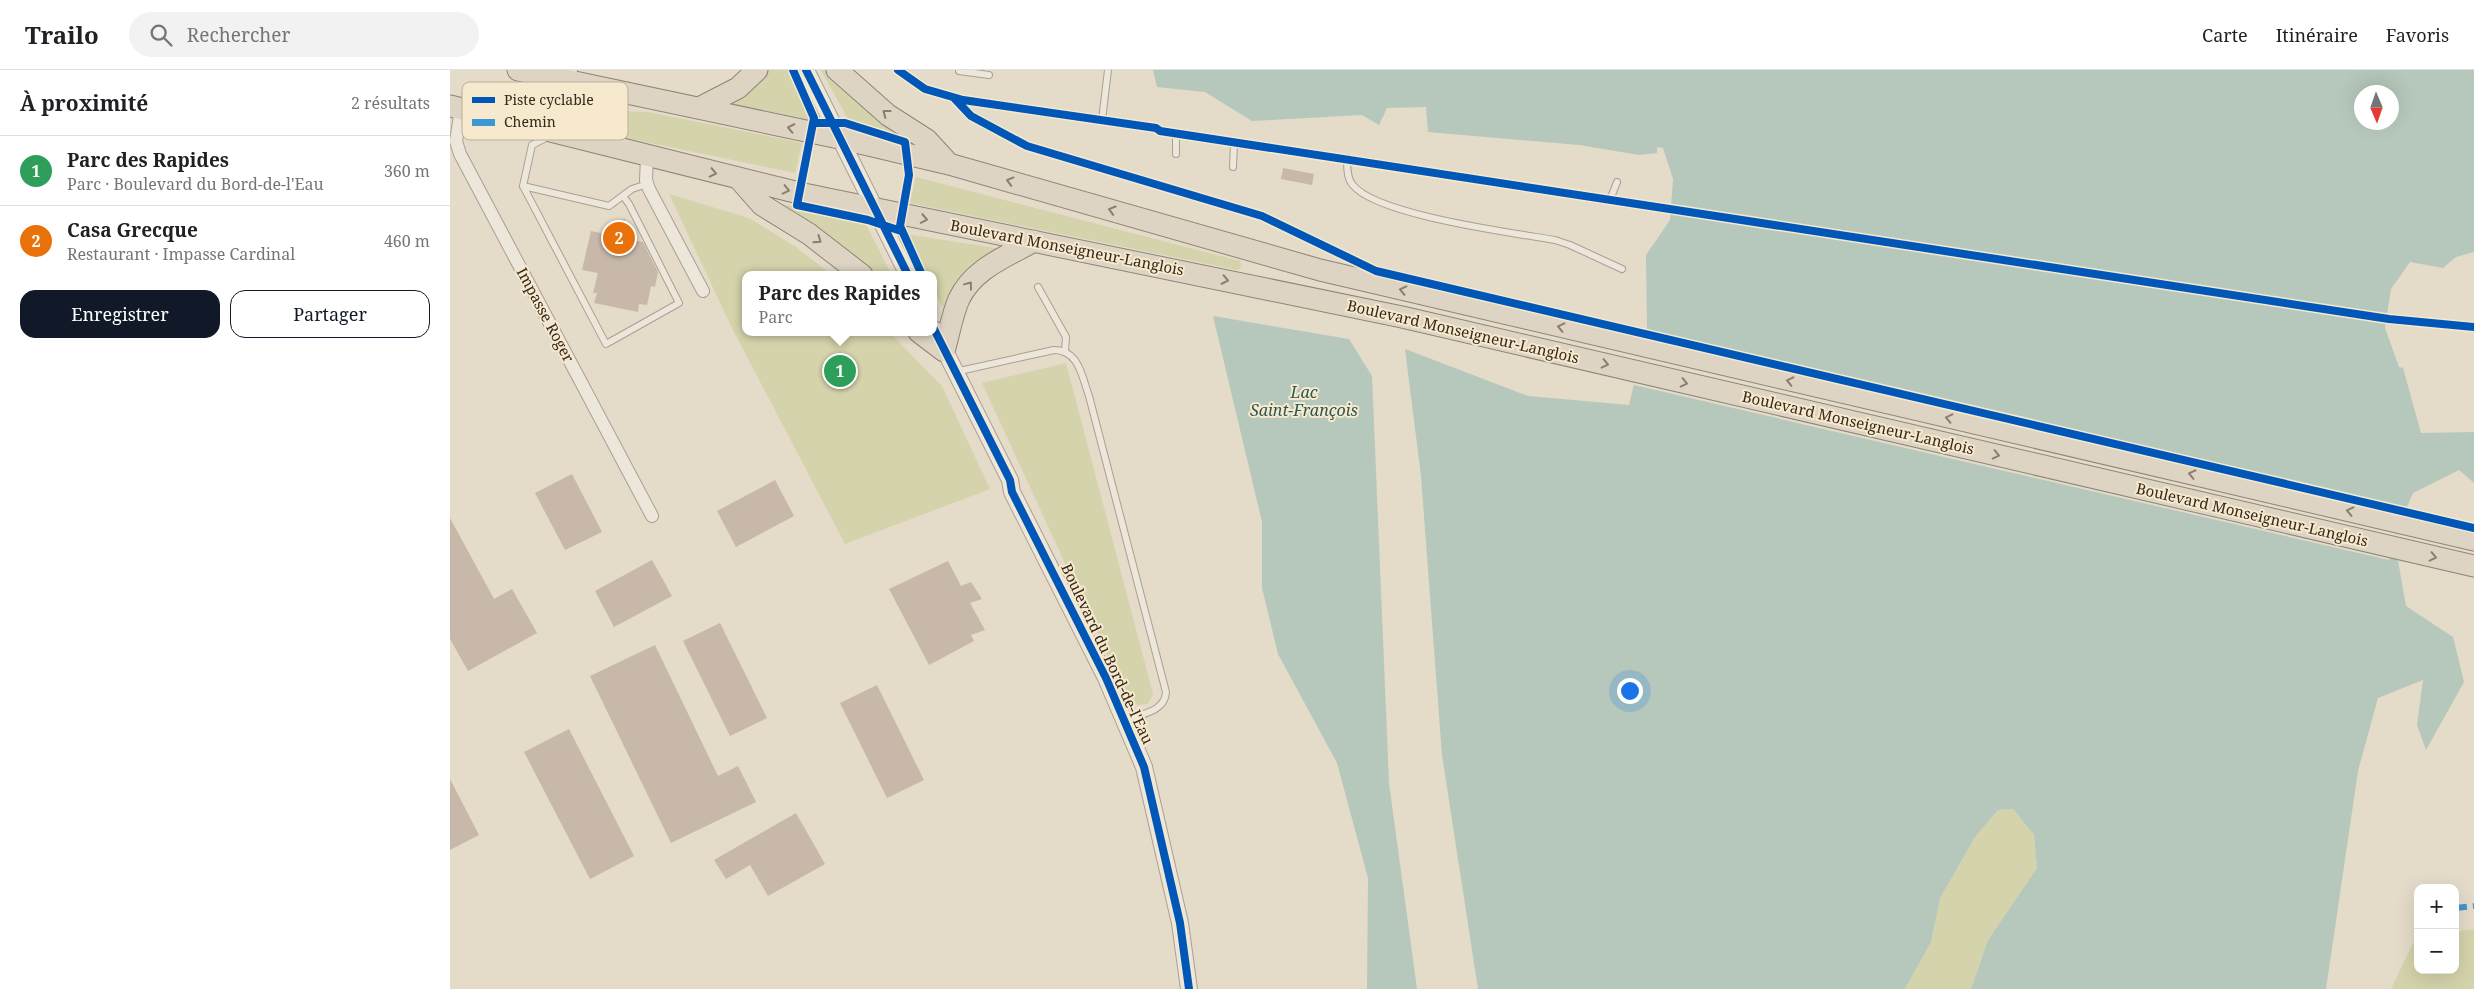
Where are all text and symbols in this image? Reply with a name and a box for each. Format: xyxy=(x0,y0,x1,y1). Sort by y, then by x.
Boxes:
search box xyxy=(129,12,479,57)
text: Trailo xyxy=(25,18,99,51)
icon: search xyxy=(147,21,175,49)
text: Rechercher xyxy=(187,22,290,48)
text: Carte xyxy=(2202,23,2248,47)
text: Itinéraire xyxy=(2276,23,2358,47)
text: Favoris xyxy=(2386,23,2449,47)
legend xyxy=(462,82,628,140)
north arrow xyxy=(2354,85,2399,130)
text: À proximité xyxy=(20,89,148,117)
text: Piste cyclable xyxy=(504,90,594,109)
text: 2 résultats xyxy=(351,92,430,114)
one-way arrow xyxy=(882,110,892,119)
text: Chemin xyxy=(504,112,556,131)
one-way arrow xyxy=(787,123,796,134)
text: Parc des Rapides xyxy=(67,147,229,173)
text: 1 xyxy=(31,160,41,182)
text: 360 m xyxy=(384,160,430,182)
one-way arrow xyxy=(709,167,718,178)
text: Parc · Boulevard du Bord-de-l'Eau xyxy=(67,173,324,195)
one-way arrow xyxy=(1007,177,1015,187)
one-way arrow xyxy=(782,184,791,195)
one-way arrow xyxy=(1109,206,1117,216)
one-way arrow xyxy=(920,214,928,224)
street label: Boulevard Monseigneur-Langlois xyxy=(949,215,1186,280)
text: Casa Grecque xyxy=(67,217,198,243)
pin: 2 xyxy=(603,219,635,257)
text: 2 xyxy=(31,230,41,252)
text: 460 m xyxy=(384,230,430,252)
one-way arrow xyxy=(813,234,822,243)
text: Restaurant · Impasse Cardinal xyxy=(67,243,295,265)
street label: Impasse Roger xyxy=(513,264,579,365)
popup xyxy=(742,271,937,336)
one-way arrow xyxy=(1220,274,1229,285)
text: Parc des Rapides xyxy=(759,280,920,306)
one-way arrow xyxy=(963,281,972,290)
one-way arrow xyxy=(1398,285,1407,296)
button: Enregistrer xyxy=(20,290,220,338)
button: Partager xyxy=(230,290,430,338)
street label: Boulevard Monseigneur-Langlois xyxy=(1345,295,1581,368)
text: Parc xyxy=(759,306,793,328)
one-way arrow xyxy=(1557,322,1565,333)
pin: 1 xyxy=(824,352,856,390)
one-way arrow xyxy=(1601,358,1610,369)
one-way arrow xyxy=(1786,376,1795,387)
one-way arrow xyxy=(1680,377,1689,388)
water label: Lac Saint-François xyxy=(1250,381,1358,421)
street label: Boulevard Monseigneur-Langlois xyxy=(1740,386,1976,459)
one-way arrow xyxy=(1944,413,1953,424)
one-way arrow xyxy=(1991,449,2000,460)
one-way arrow xyxy=(2188,469,2197,480)
street label: Boulevard Monseigneur-Langlois xyxy=(2134,478,2370,551)
one-way arrow xyxy=(2346,506,2355,517)
one-way arrow xyxy=(2429,551,2438,562)
street label: Boulevard du Bord-de-l'Eau xyxy=(1057,560,1159,748)
your location xyxy=(1617,678,1643,704)
map controls xyxy=(2414,884,2459,974)
button: + xyxy=(2414,884,2459,929)
button: − xyxy=(2414,929,2459,974)

